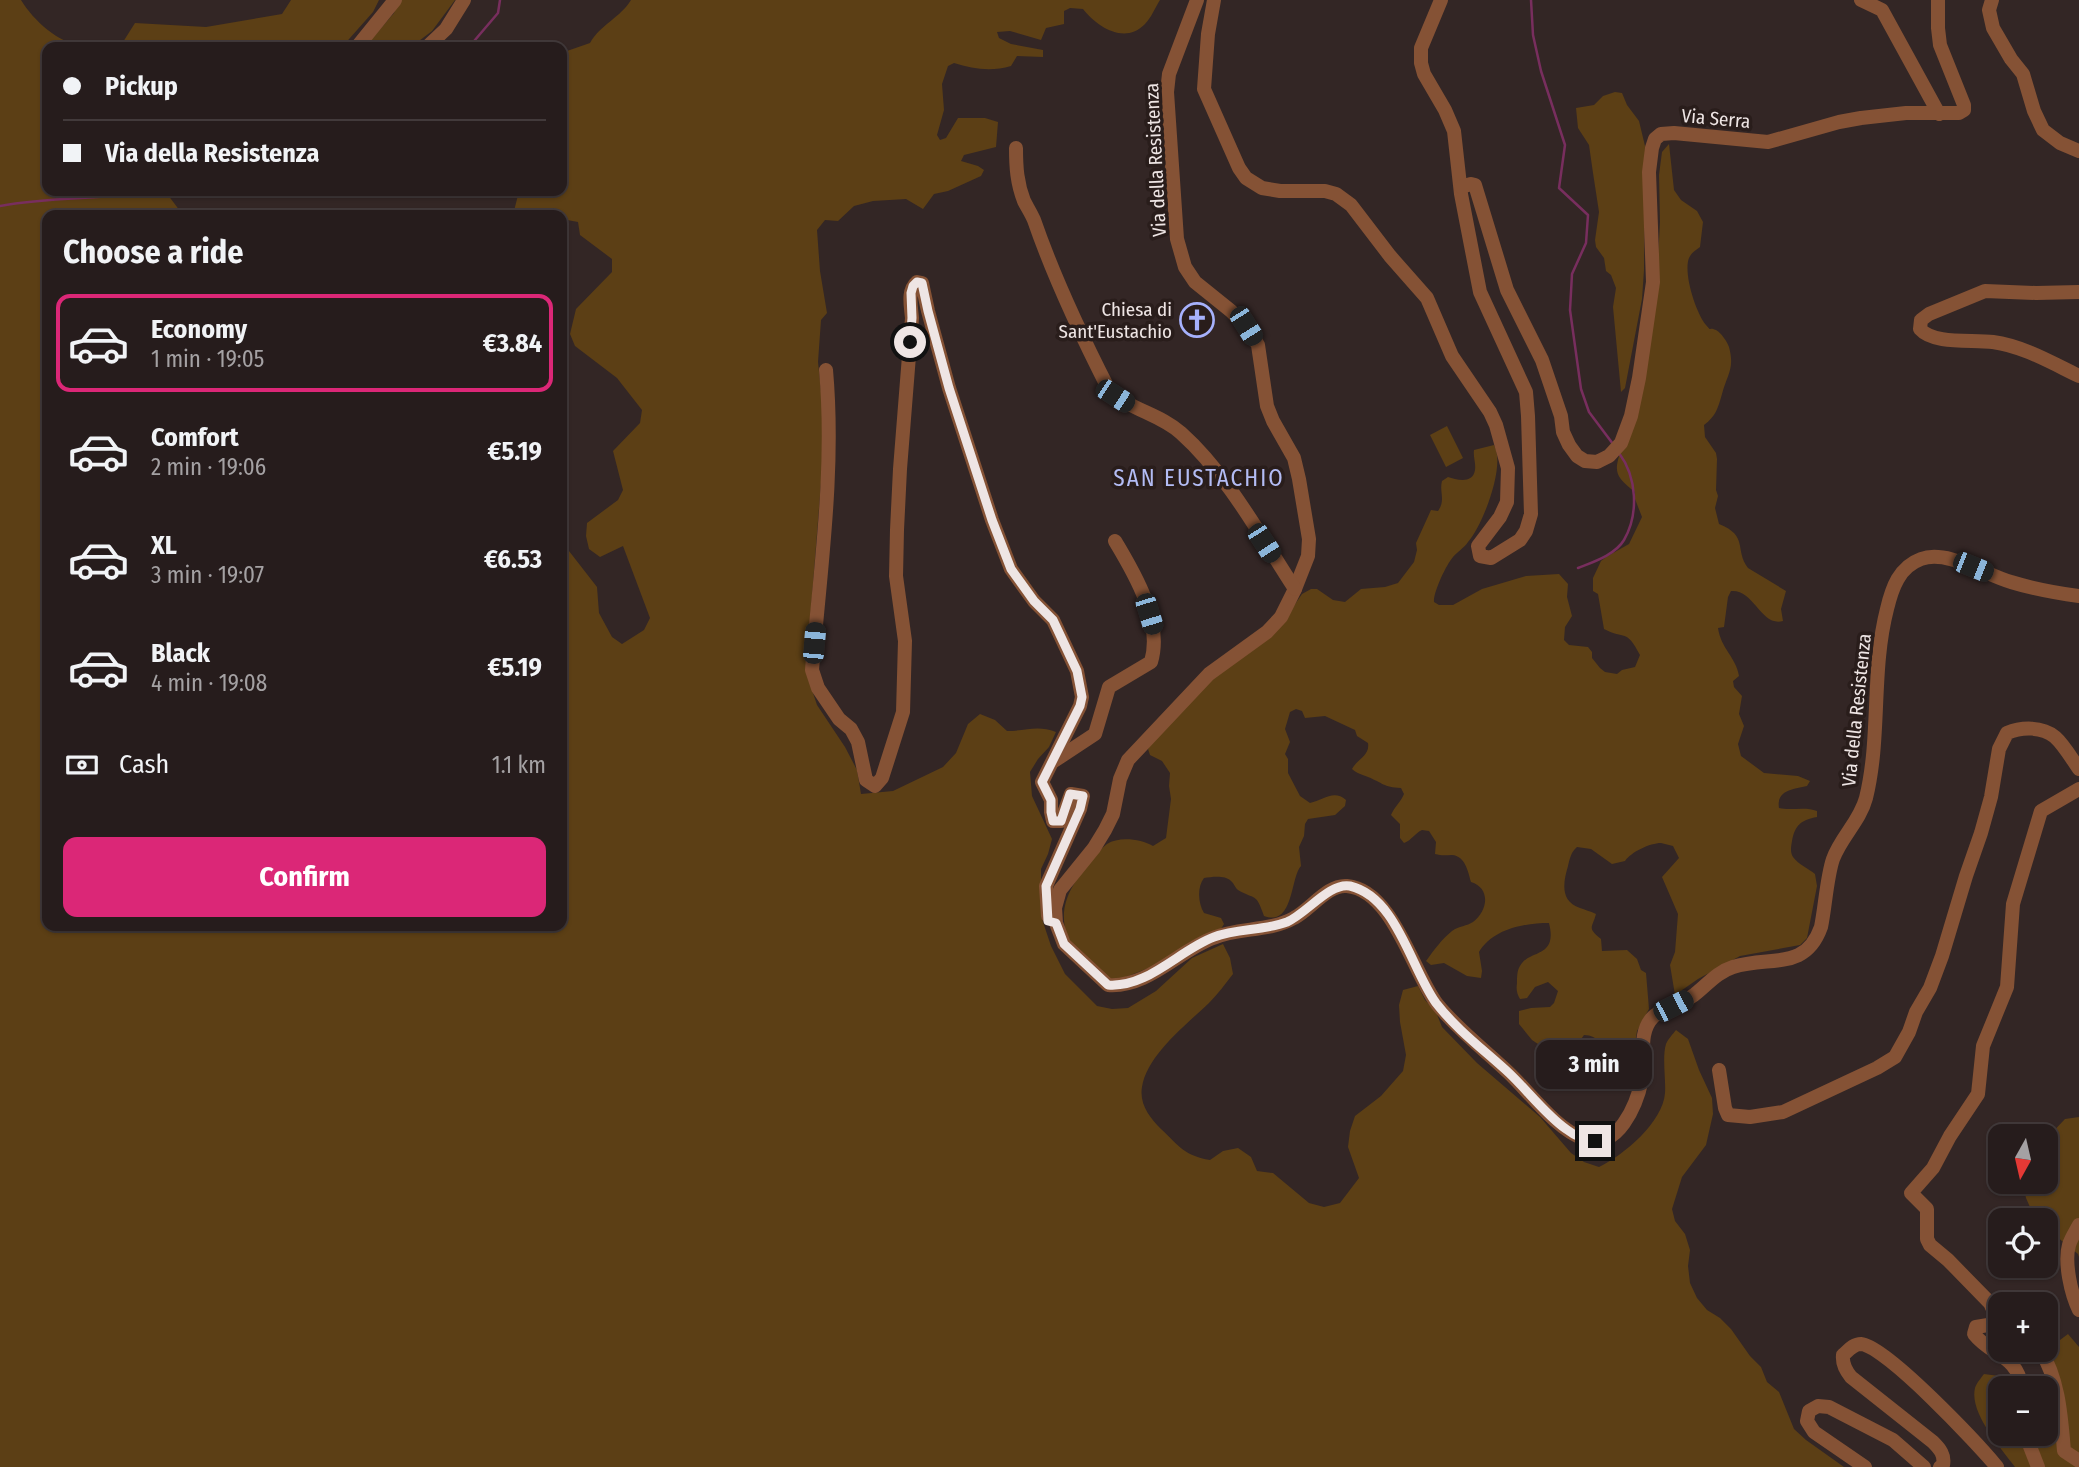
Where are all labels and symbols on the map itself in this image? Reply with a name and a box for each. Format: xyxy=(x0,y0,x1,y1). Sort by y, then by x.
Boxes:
street label: Via della Resistenza xyxy=(1140,83,1171,237)
street label: Via Serra xyxy=(1681,104,1751,133)
place label: Chiesa di Sant'Eustachio xyxy=(1058,298,1172,343)
church icon: Chiesa di Sant'Eustachio xyxy=(1178,301,1216,339)
car xyxy=(1226,303,1267,349)
route start xyxy=(894,326,926,358)
car xyxy=(1092,376,1139,416)
district label: SAN EUSTACHIO xyxy=(1113,464,1285,492)
car xyxy=(1244,520,1285,566)
car xyxy=(1950,549,1997,585)
car xyxy=(1133,591,1166,637)
car xyxy=(802,621,827,665)
street label: Via della Resistenza xyxy=(1837,632,1876,788)
car xyxy=(1650,987,1697,1025)
callout: 3 min xyxy=(1537,1040,1653,1088)
north arrow xyxy=(1988,1124,2058,1194)
route end xyxy=(1579,1125,1611,1157)

